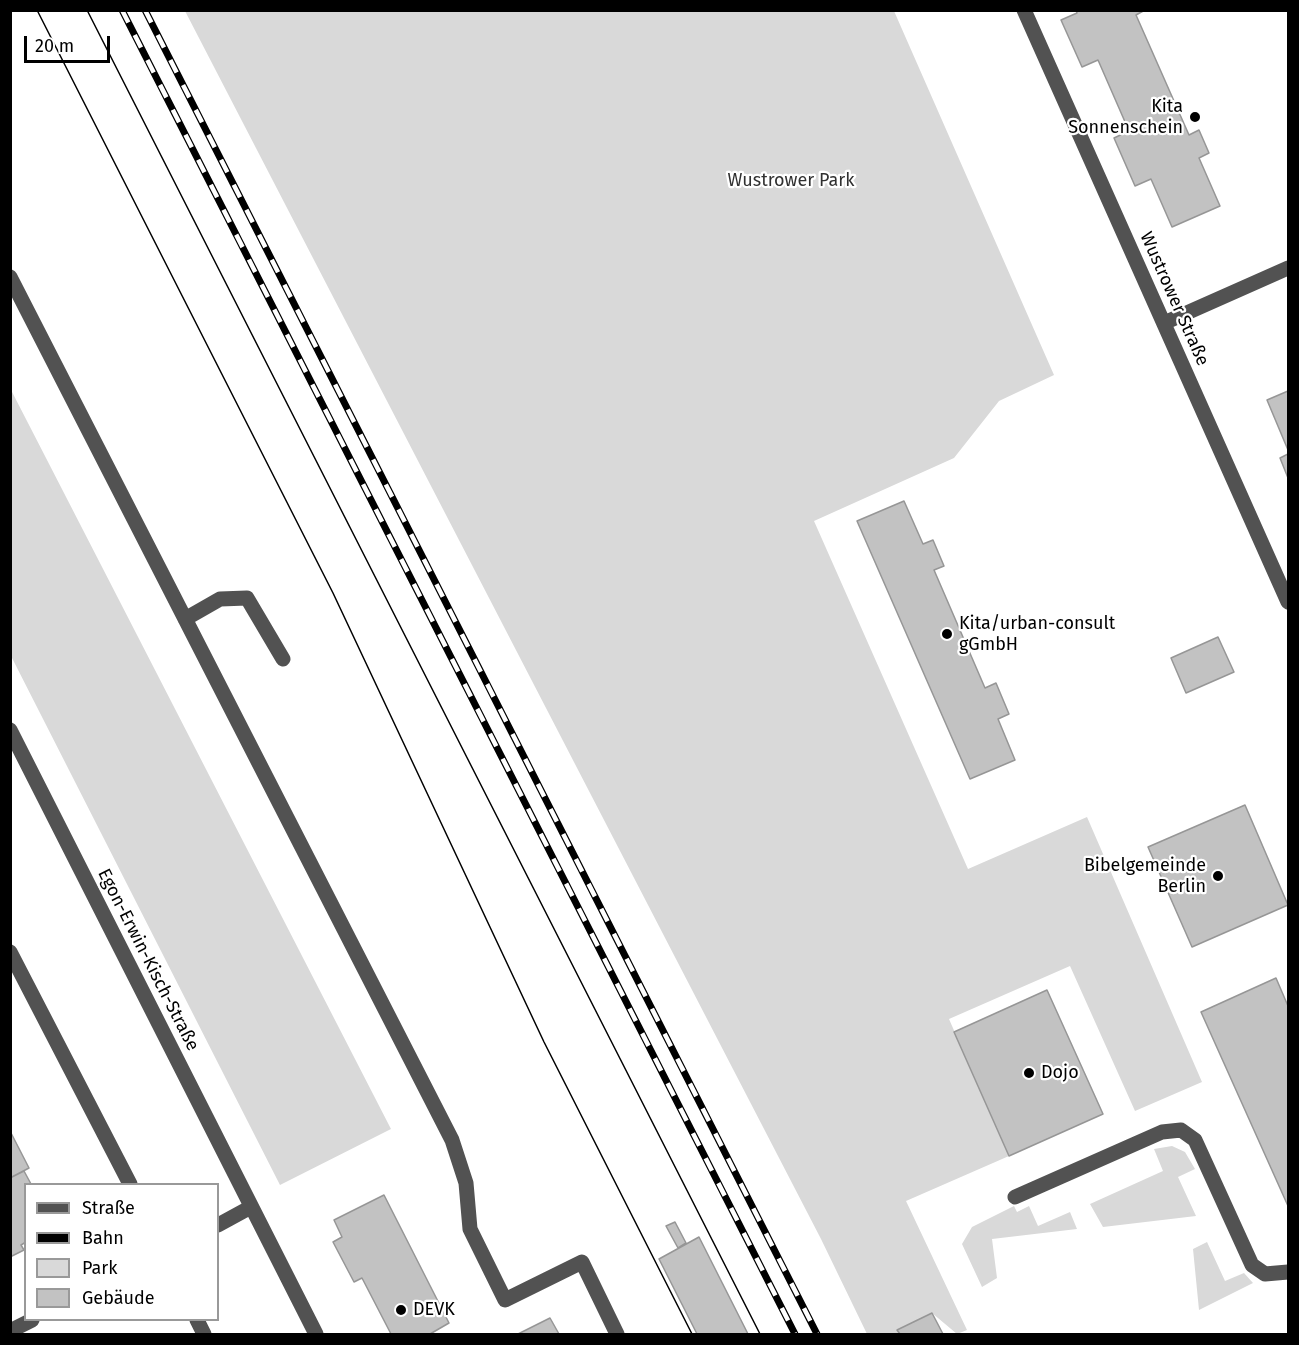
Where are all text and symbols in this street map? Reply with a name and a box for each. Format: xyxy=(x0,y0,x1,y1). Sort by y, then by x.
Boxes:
scale bar xyxy=(27,24,112,62)
text: 20 m xyxy=(35,35,74,57)
place label: Kita Sonnenschein xyxy=(1068,96,1183,138)
marker: Kita Sonnenschein xyxy=(1188,110,1202,124)
park label: Wustrower Park xyxy=(728,170,854,192)
street label: Wustrower Straße xyxy=(1135,229,1213,369)
place label: Kita/urban-consult gGmbH xyxy=(959,613,1115,656)
marker: Kita/urban-consult gGmbH xyxy=(940,627,954,641)
place label: Bibelgemeinde Berlin xyxy=(1084,855,1206,898)
street label: Egon-Erwin-Kisch-Straße xyxy=(93,865,203,1055)
marker: Bibelgemeinde Berlin xyxy=(1211,869,1225,883)
place label: Dojo xyxy=(1041,1062,1079,1084)
marker: Dojo xyxy=(1022,1066,1036,1080)
legend xyxy=(24,1183,219,1321)
text: Straße xyxy=(82,1197,135,1219)
text: Bahn xyxy=(82,1227,124,1249)
text: Park xyxy=(82,1257,117,1279)
text: Gebäude xyxy=(82,1287,155,1309)
place label: DEVK xyxy=(413,1299,455,1321)
marker: DEVK xyxy=(394,1303,408,1317)

